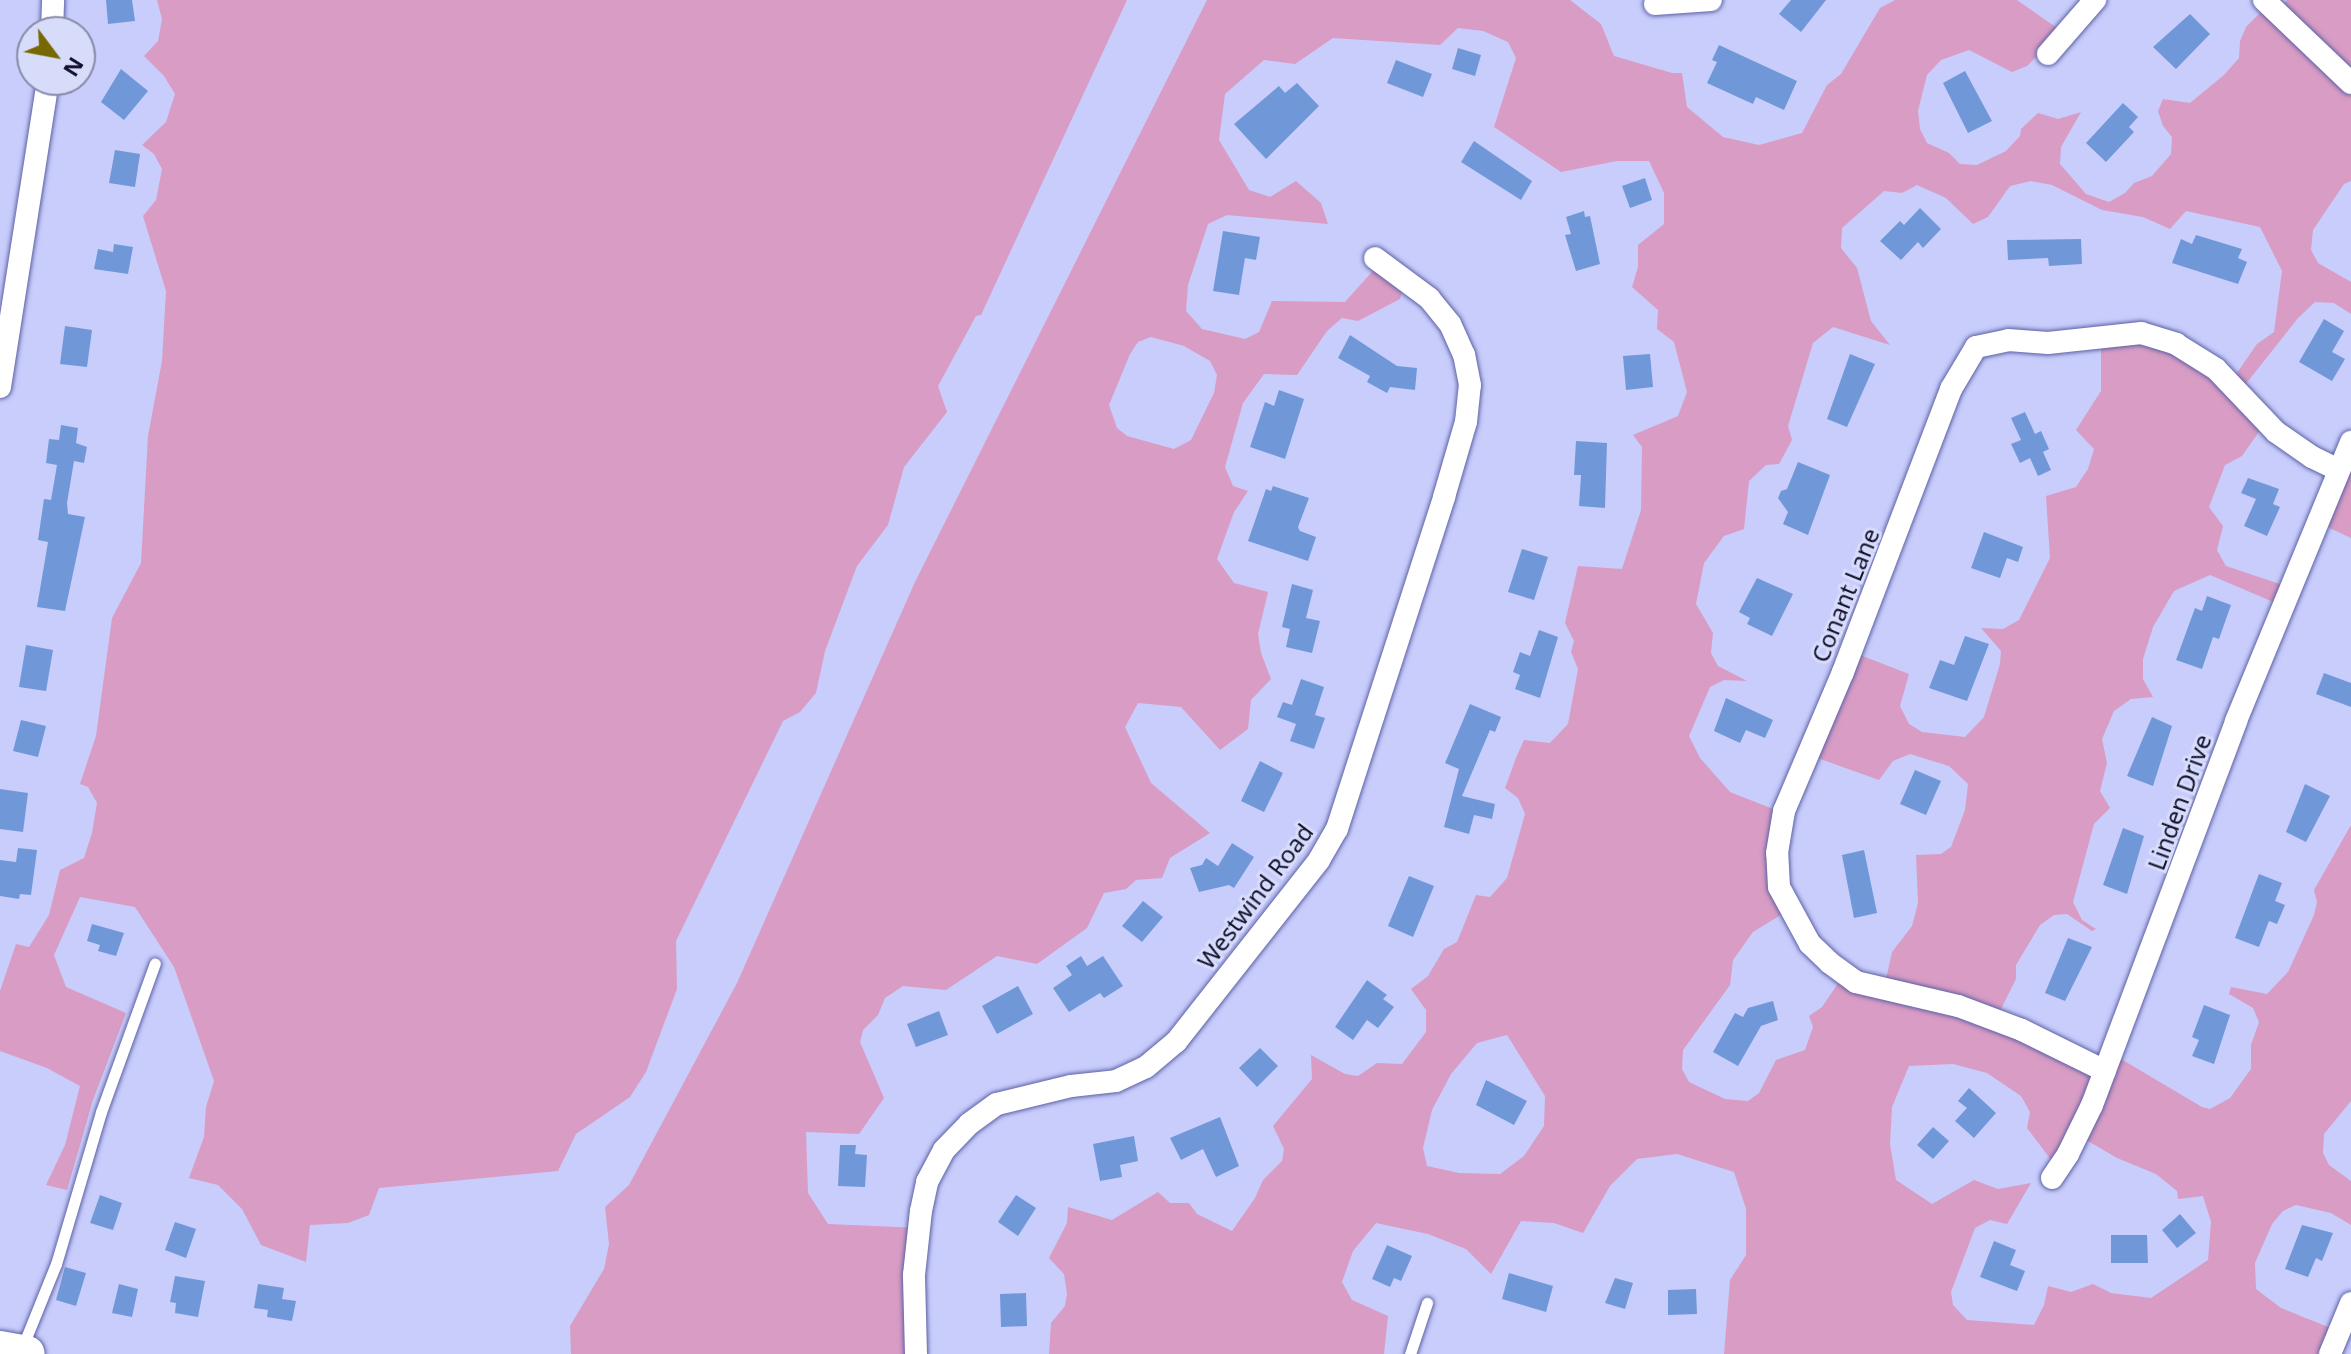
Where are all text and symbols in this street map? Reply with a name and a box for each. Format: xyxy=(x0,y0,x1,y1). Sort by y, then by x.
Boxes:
north arrow xyxy=(16,16,96,96)
text: N xyxy=(57,52,92,83)
street label: Conant Lane xyxy=(1805,524,1885,666)
street label: Linden Drive xyxy=(2141,730,2217,874)
street label: Westwind Road xyxy=(1191,818,1319,974)

